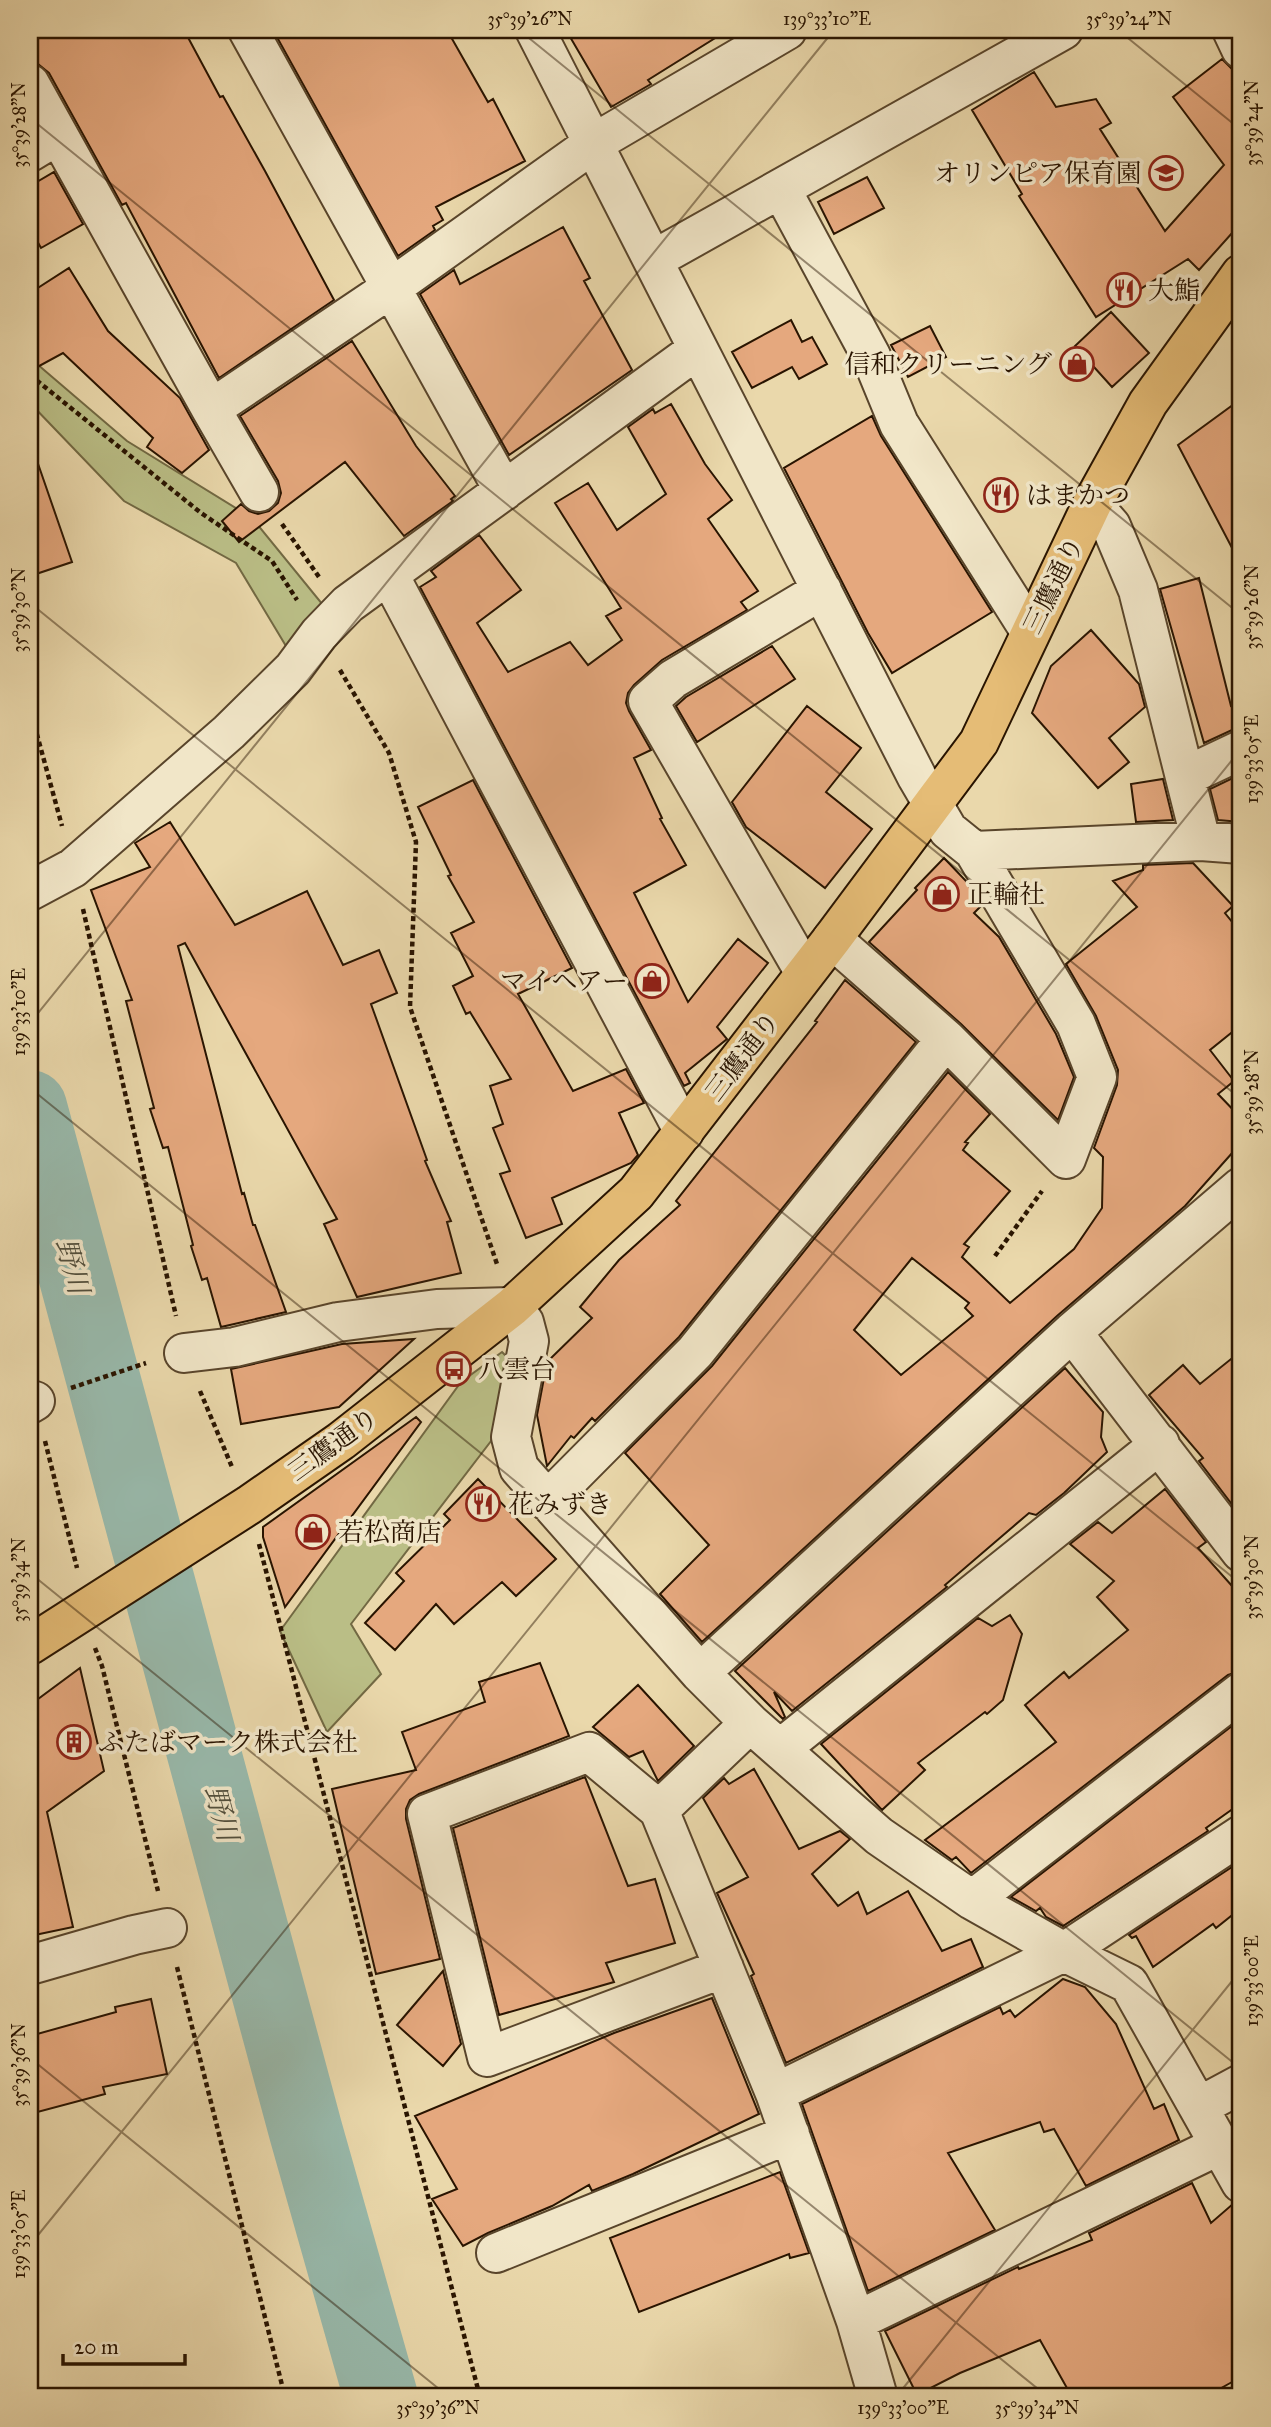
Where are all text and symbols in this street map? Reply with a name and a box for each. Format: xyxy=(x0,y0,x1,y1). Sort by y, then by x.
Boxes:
text: 35°39'26"N xyxy=(487,8,573,30)
text: 139°33'10"E xyxy=(783,8,871,30)
text: 35°39'24"N xyxy=(1086,8,1172,30)
text: 35°39'24"N xyxy=(1241,80,1263,166)
text: 35°39'28"N xyxy=(8,82,30,168)
school or university icon: オリンピア保育園 xyxy=(1147,154,1185,192)
place label: オリンピア保育園 xyxy=(934,157,1142,189)
restaurant icon: 大鮨 xyxy=(1105,271,1143,309)
place label: 大鮨 xyxy=(1148,274,1200,306)
shop icon: 信和クリーニング xyxy=(1058,345,1096,383)
place label: 信和クリーニング xyxy=(845,348,1052,380)
restaurant icon: はまかつ xyxy=(982,476,1020,514)
place label: はまかつ xyxy=(1026,479,1130,511)
street label: 三鷹通り xyxy=(1016,531,1090,639)
text: 35°39'26"N xyxy=(1241,564,1263,650)
text: 35°39'30"N xyxy=(8,568,30,652)
text: 139°33'05"E xyxy=(1241,714,1263,804)
shop icon: 正輪社 xyxy=(923,875,961,913)
place label: 正輪社 xyxy=(967,878,1045,910)
shop icon: マイヘアー xyxy=(633,962,671,1000)
place label: マイヘアー xyxy=(500,965,628,997)
text: 139°33'10"E xyxy=(8,968,30,1056)
street label: 三鷹通り xyxy=(698,1005,786,1107)
text: 35°39'28"N xyxy=(1241,1049,1263,1135)
water label: 野川 xyxy=(48,1235,97,1301)
bus stop icon: 八雲台 xyxy=(435,1350,473,1388)
place label: 八雲台 xyxy=(478,1353,556,1385)
street label: 三鷹通り xyxy=(282,1400,384,1488)
restaurant icon: 花みずき xyxy=(464,1485,502,1523)
place label: 花みずき xyxy=(508,1488,612,1520)
shop icon: 若松商店 xyxy=(294,1513,332,1551)
place label: 若松商店 xyxy=(338,1516,442,1548)
text: 35°39'30"N xyxy=(1241,1535,1263,1619)
text: 35°39'34"N xyxy=(8,1538,30,1622)
building icon: ふたばマーク株式会社 xyxy=(55,1723,93,1761)
place label: ふたばマーク株式会社 xyxy=(98,1726,358,1758)
water label: 野川 xyxy=(197,1782,246,1848)
text: 139°33'00"E xyxy=(1241,1935,1263,2027)
text: 35°39'36"N xyxy=(8,2023,30,2107)
text: 139°33'05"E xyxy=(8,2189,30,2279)
scale bar xyxy=(63,2322,186,2366)
text: 20 m xyxy=(74,2334,119,2360)
text: 35°39'36"N xyxy=(396,2397,480,2419)
text: 139°33'00"E xyxy=(857,2397,949,2419)
text: 35°39'34"N xyxy=(995,2397,1079,2419)

